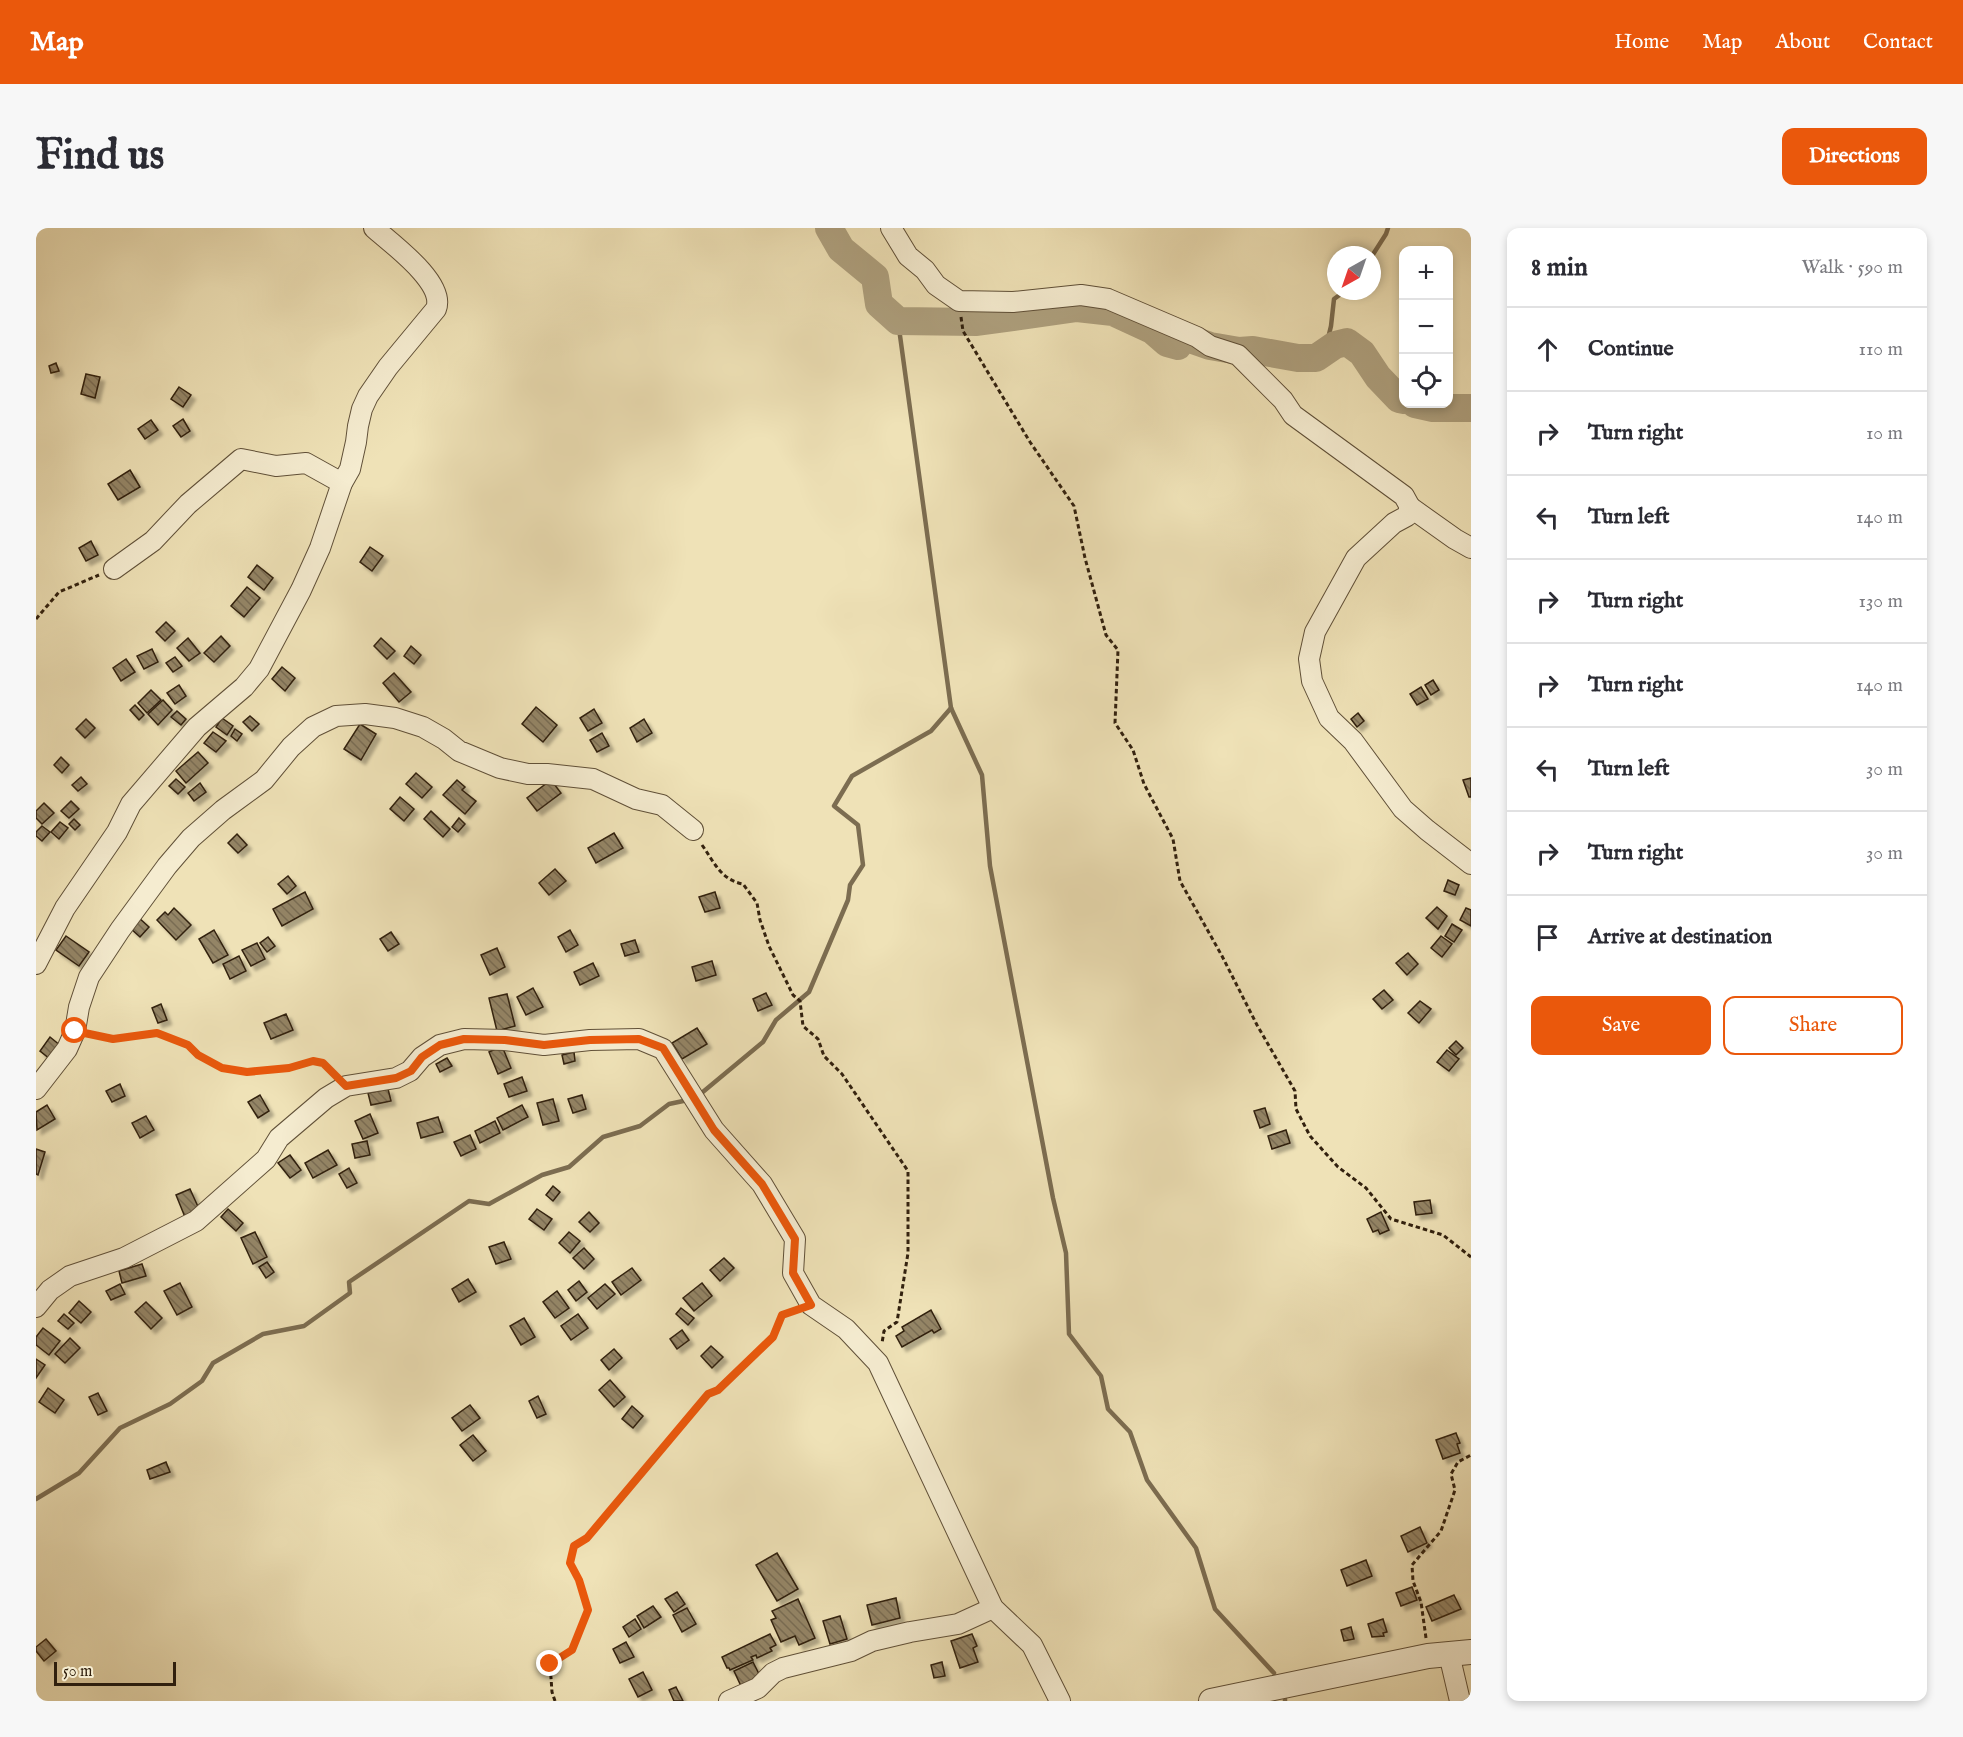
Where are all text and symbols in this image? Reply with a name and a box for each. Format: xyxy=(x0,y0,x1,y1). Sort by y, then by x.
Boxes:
text: Map xyxy=(30,25,84,60)
text: Home xyxy=(1614,29,1669,56)
text: Map xyxy=(1702,29,1742,56)
text: About xyxy=(1775,29,1830,56)
text: Contact xyxy=(1863,29,1933,56)
button: Directions xyxy=(1782,128,1927,185)
text: Find us xyxy=(36,130,164,183)
north arrow xyxy=(1327,246,1381,300)
map controls xyxy=(1399,246,1453,408)
button: + xyxy=(1399,246,1453,300)
text: 8 min xyxy=(1531,251,1588,284)
text: Walk · 590 m xyxy=(1802,255,1903,280)
button: − xyxy=(1399,300,1453,354)
icon: ahead xyxy=(1531,333,1564,366)
text: Continue xyxy=(1588,335,1674,363)
text: 110 m xyxy=(1859,337,1903,362)
button: locate xyxy=(1399,354,1453,408)
icon: right xyxy=(1531,417,1564,450)
text: Turn right xyxy=(1588,419,1683,447)
text: 10 m xyxy=(1866,421,1903,446)
icon: left xyxy=(1531,501,1564,534)
text: Turn left xyxy=(1588,503,1670,531)
text: 140 m xyxy=(1856,505,1903,530)
icon: right xyxy=(1531,585,1564,618)
text: Turn right xyxy=(1588,587,1683,615)
text: 130 m xyxy=(1858,589,1903,614)
icon: right xyxy=(1531,669,1564,702)
text: Turn right xyxy=(1588,671,1683,699)
text: 140 m xyxy=(1856,673,1903,698)
icon: left xyxy=(1531,753,1564,786)
text: Turn left xyxy=(1588,755,1670,783)
text: 30 m xyxy=(1866,757,1903,782)
icon: right xyxy=(1531,837,1564,870)
text: Turn right xyxy=(1588,839,1683,867)
text: 30 m xyxy=(1866,841,1903,866)
icon: arrive xyxy=(1531,921,1564,954)
text: Arrive at destination xyxy=(1588,923,1772,951)
button: Save xyxy=(1531,996,1711,1055)
button: Share xyxy=(1723,996,1903,1055)
route start xyxy=(61,1017,87,1043)
route end xyxy=(536,1650,562,1676)
scale bar xyxy=(54,1659,176,1686)
text: 50 m xyxy=(63,1662,92,1682)

